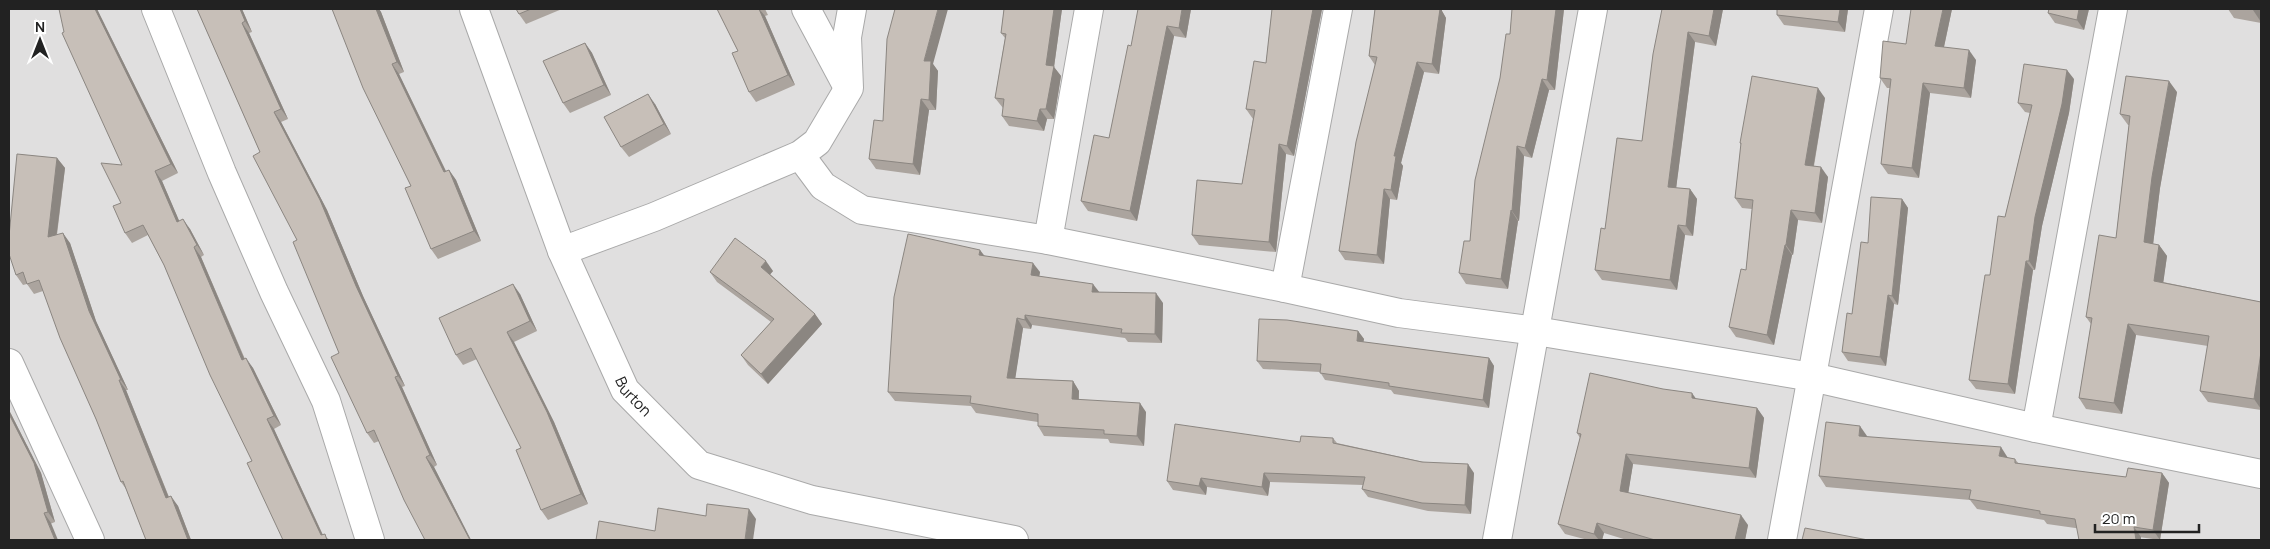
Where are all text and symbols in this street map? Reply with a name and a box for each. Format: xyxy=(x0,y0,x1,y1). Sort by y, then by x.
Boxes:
north arrow xyxy=(15,15,65,65)
text: N xyxy=(35,17,45,36)
street label: Burton xyxy=(610,373,656,421)
scale bar xyxy=(2095,502,2199,534)
text: 20 m xyxy=(2102,508,2135,529)

